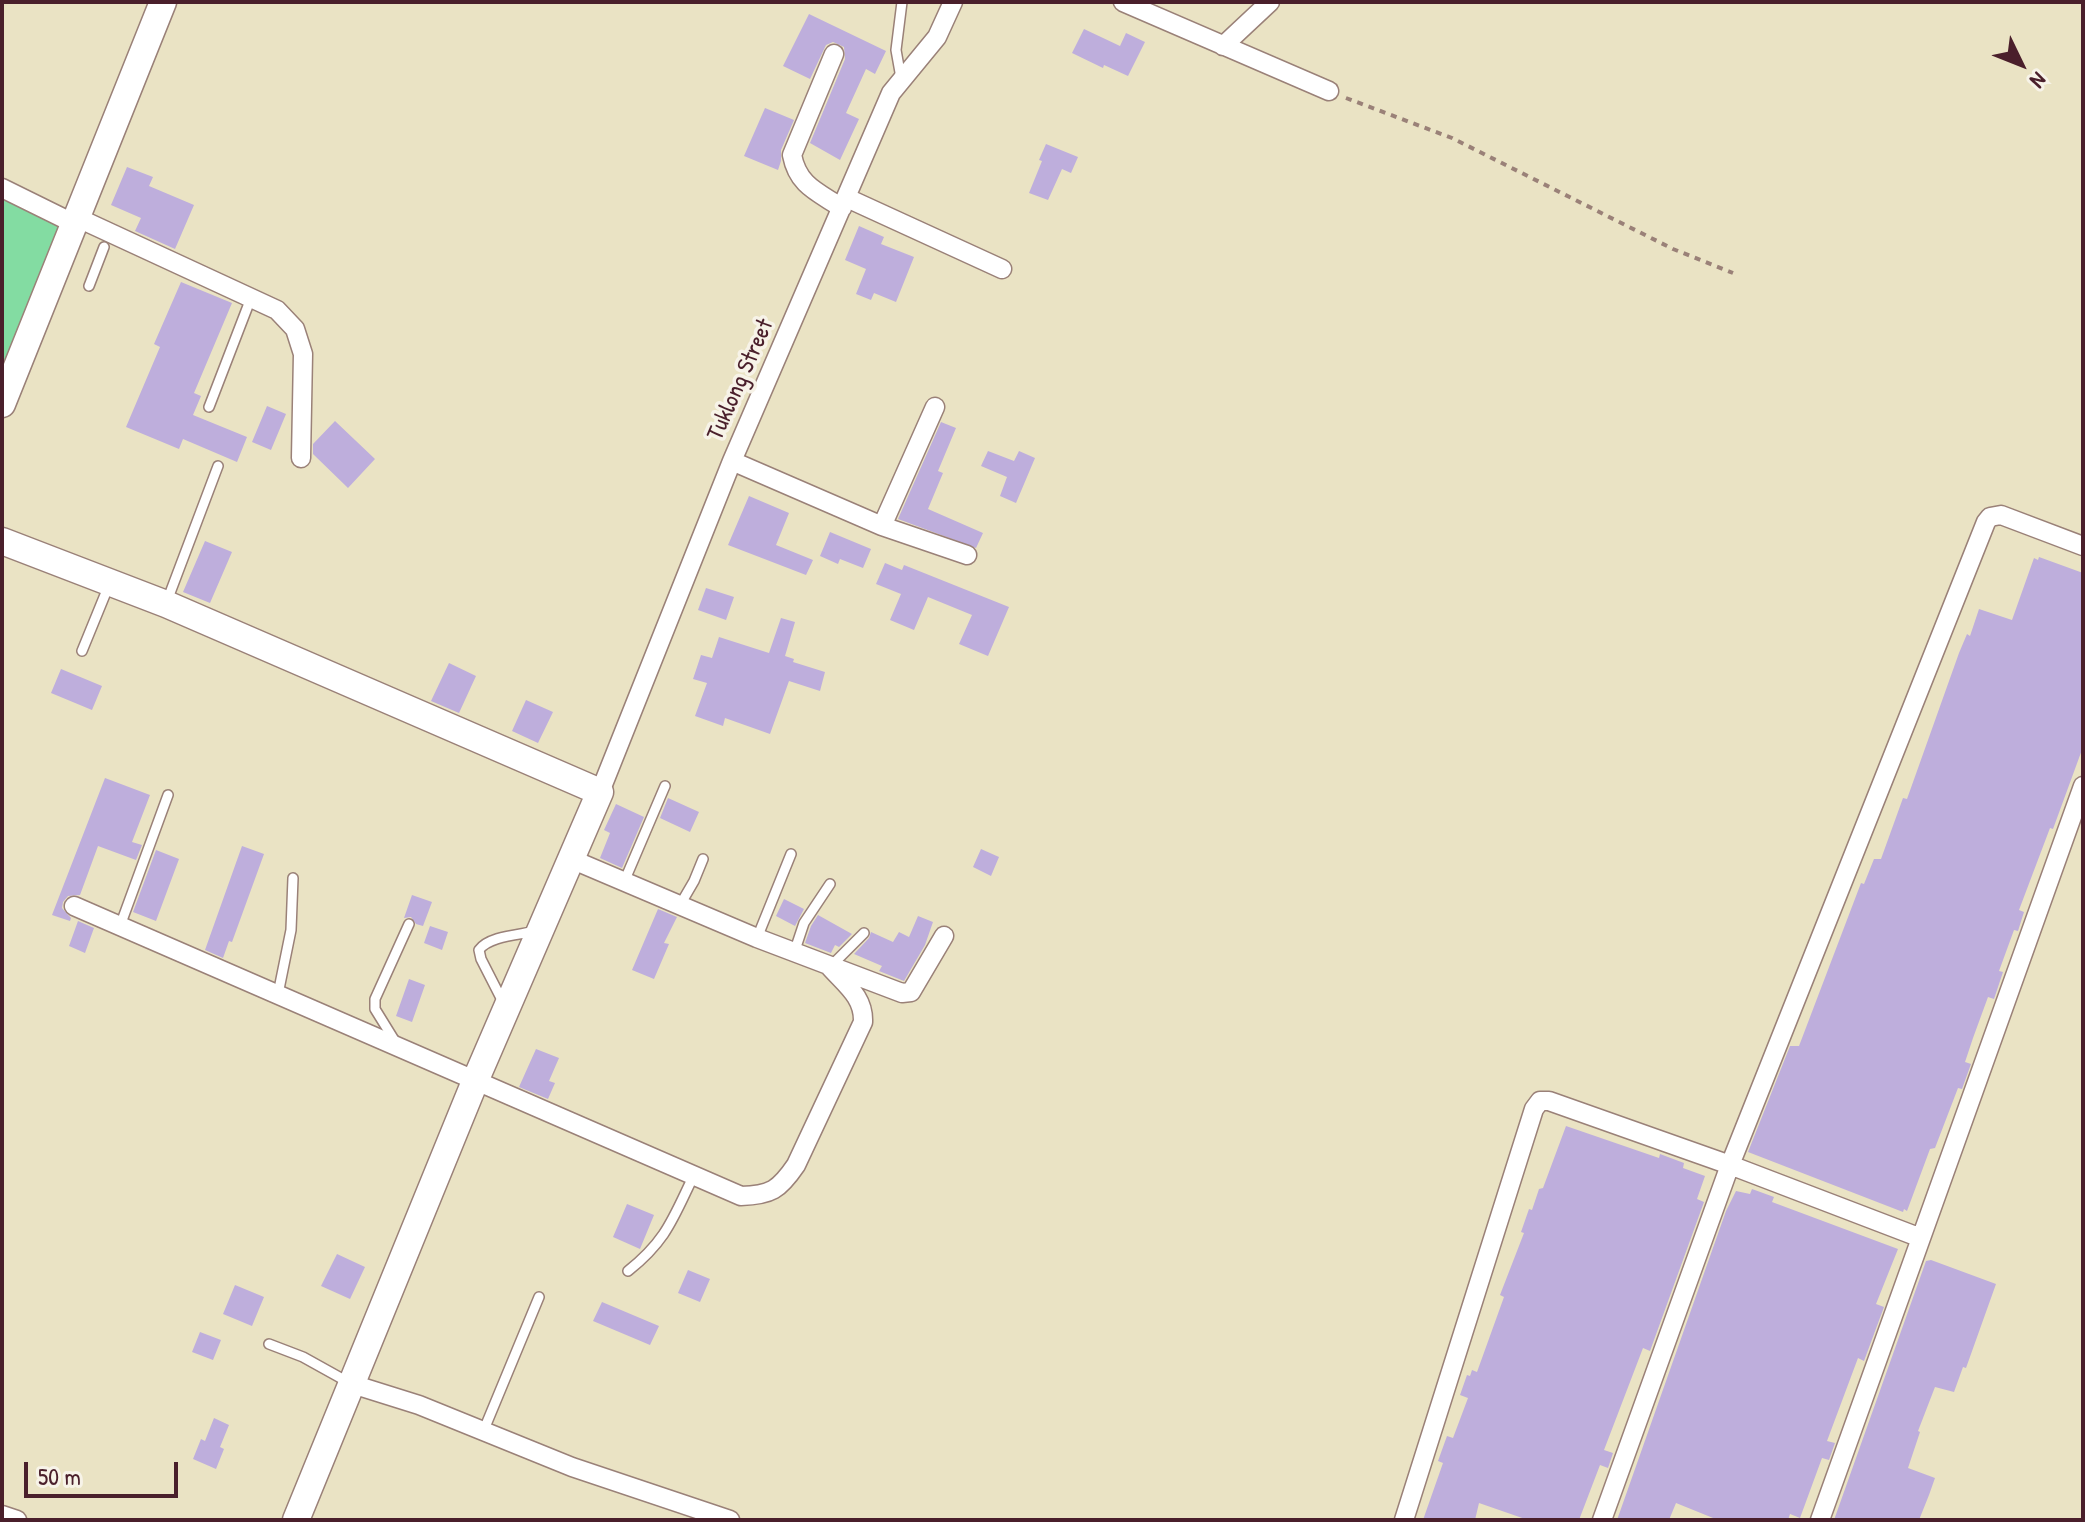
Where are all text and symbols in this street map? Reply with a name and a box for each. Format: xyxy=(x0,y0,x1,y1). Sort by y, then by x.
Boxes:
north arrow xyxy=(1981,24,2061,104)
text: N xyxy=(2024,66,2054,95)
street label: Tuklong Street xyxy=(701,315,781,445)
scale bar xyxy=(28,1446,182,1496)
text: 50 m xyxy=(38,1460,81,1492)

